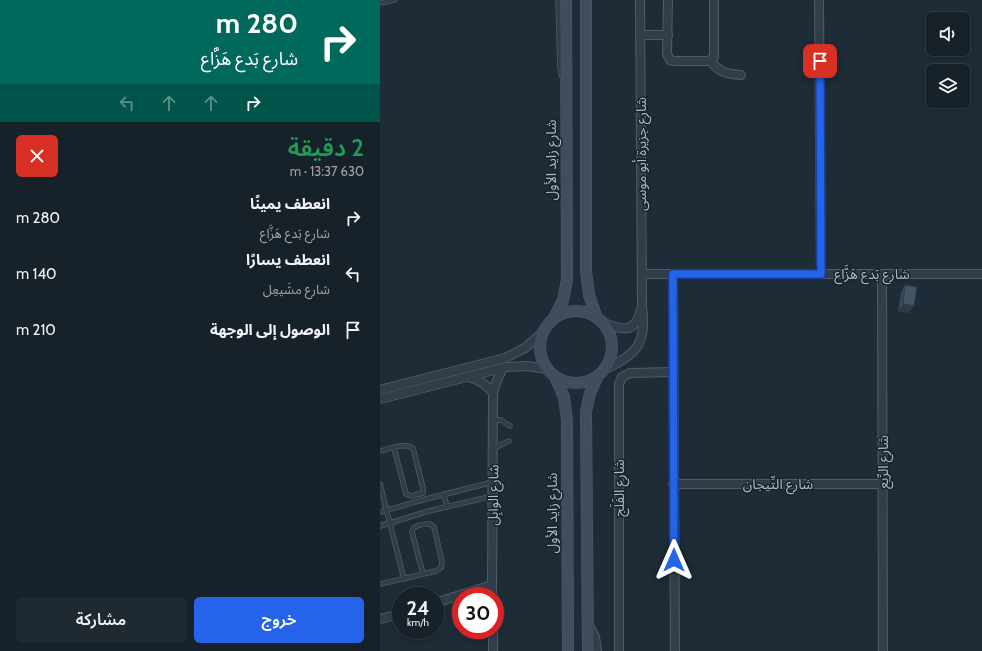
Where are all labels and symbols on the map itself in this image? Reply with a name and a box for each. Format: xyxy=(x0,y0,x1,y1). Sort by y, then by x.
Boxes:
pin xyxy=(803,44,837,78)
street label: شارع جزيرة أبو موسى xyxy=(632,97,652,211)
street label: شارع زايد الأول xyxy=(542,120,562,200)
street label: شارع بَدع هَزَّاع xyxy=(834,264,910,285)
street label: شارع الرِّيع xyxy=(874,435,894,489)
street label: شارع الفَلَج xyxy=(609,459,630,517)
street label: شارع الوابِل xyxy=(483,464,505,526)
street label: شارع زايد الأول xyxy=(543,473,563,553)
street label: شارع التِّيجان xyxy=(743,475,813,495)
position arrow xyxy=(653,539,695,581)
speed limit sign: 30 xyxy=(452,587,504,639)

